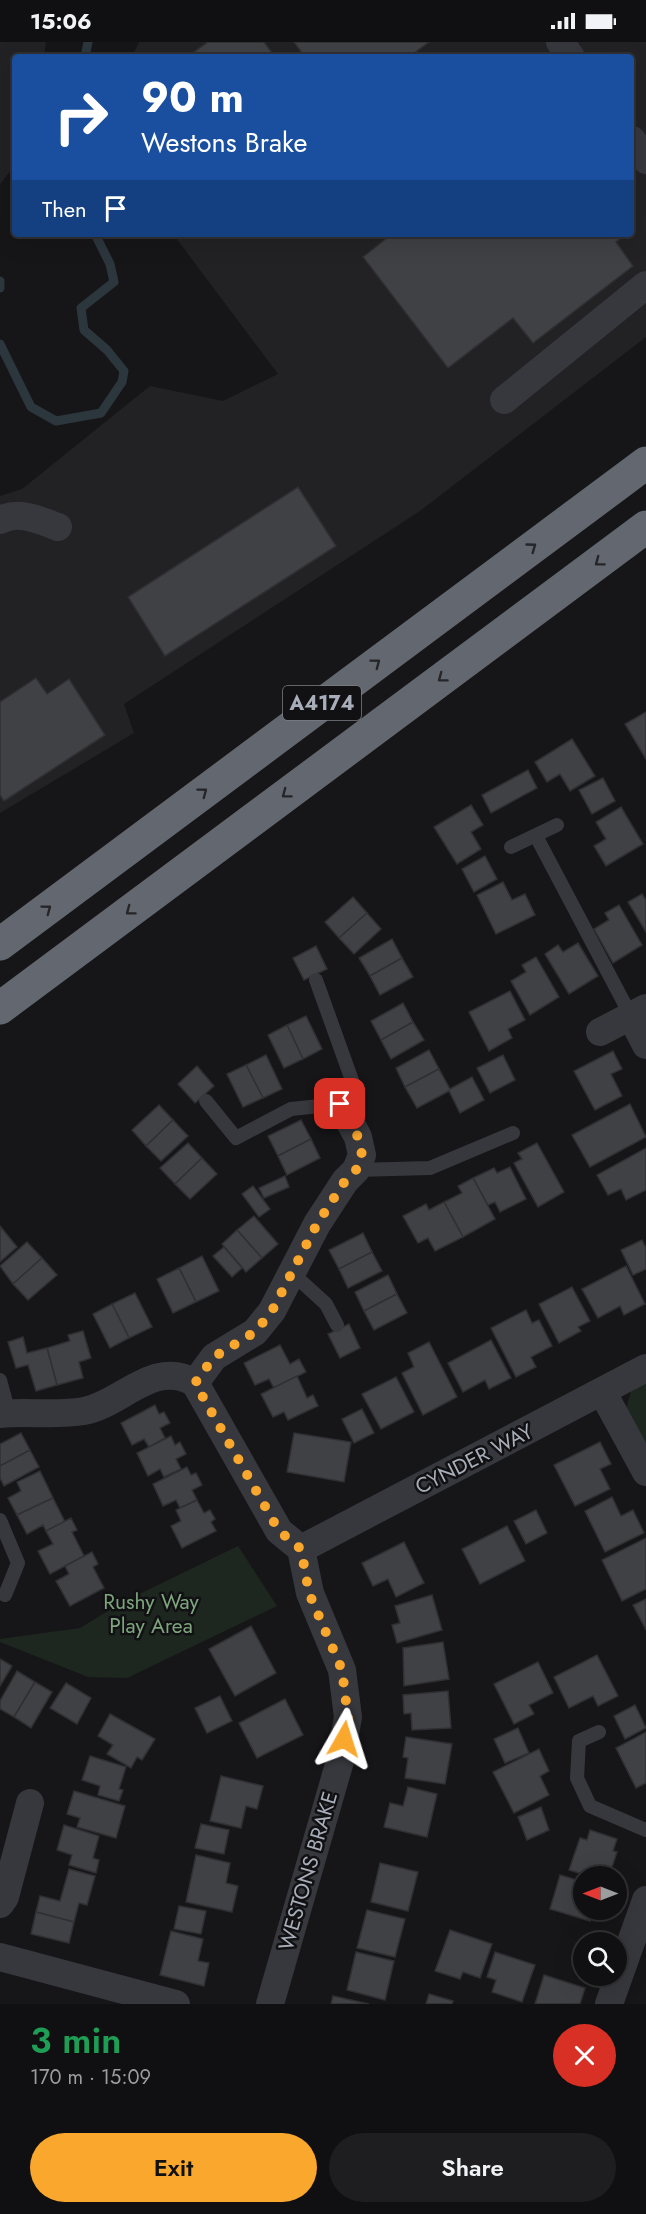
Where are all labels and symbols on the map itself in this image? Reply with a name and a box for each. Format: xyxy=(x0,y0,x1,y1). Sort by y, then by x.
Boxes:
one-way arrow xyxy=(526,543,537,554)
one-way arrow xyxy=(595,555,606,566)
one-way arrow xyxy=(369,659,380,670)
one-way arrow xyxy=(438,671,449,682)
road number: A4174 xyxy=(283,686,361,720)
one-way arrow xyxy=(282,787,293,798)
one-way arrow xyxy=(196,789,207,800)
one-way arrow xyxy=(125,904,136,915)
one-way arrow xyxy=(40,906,51,917)
pin xyxy=(314,1078,365,1129)
street label: CYNDER WAY xyxy=(410,1416,538,1502)
park label: Rushy Way Play Area xyxy=(103,1587,200,1641)
position arrow xyxy=(312,1707,376,1771)
street label: WESTONS BRAKE xyxy=(271,1788,345,1954)
north arrow xyxy=(573,1866,627,1920)

